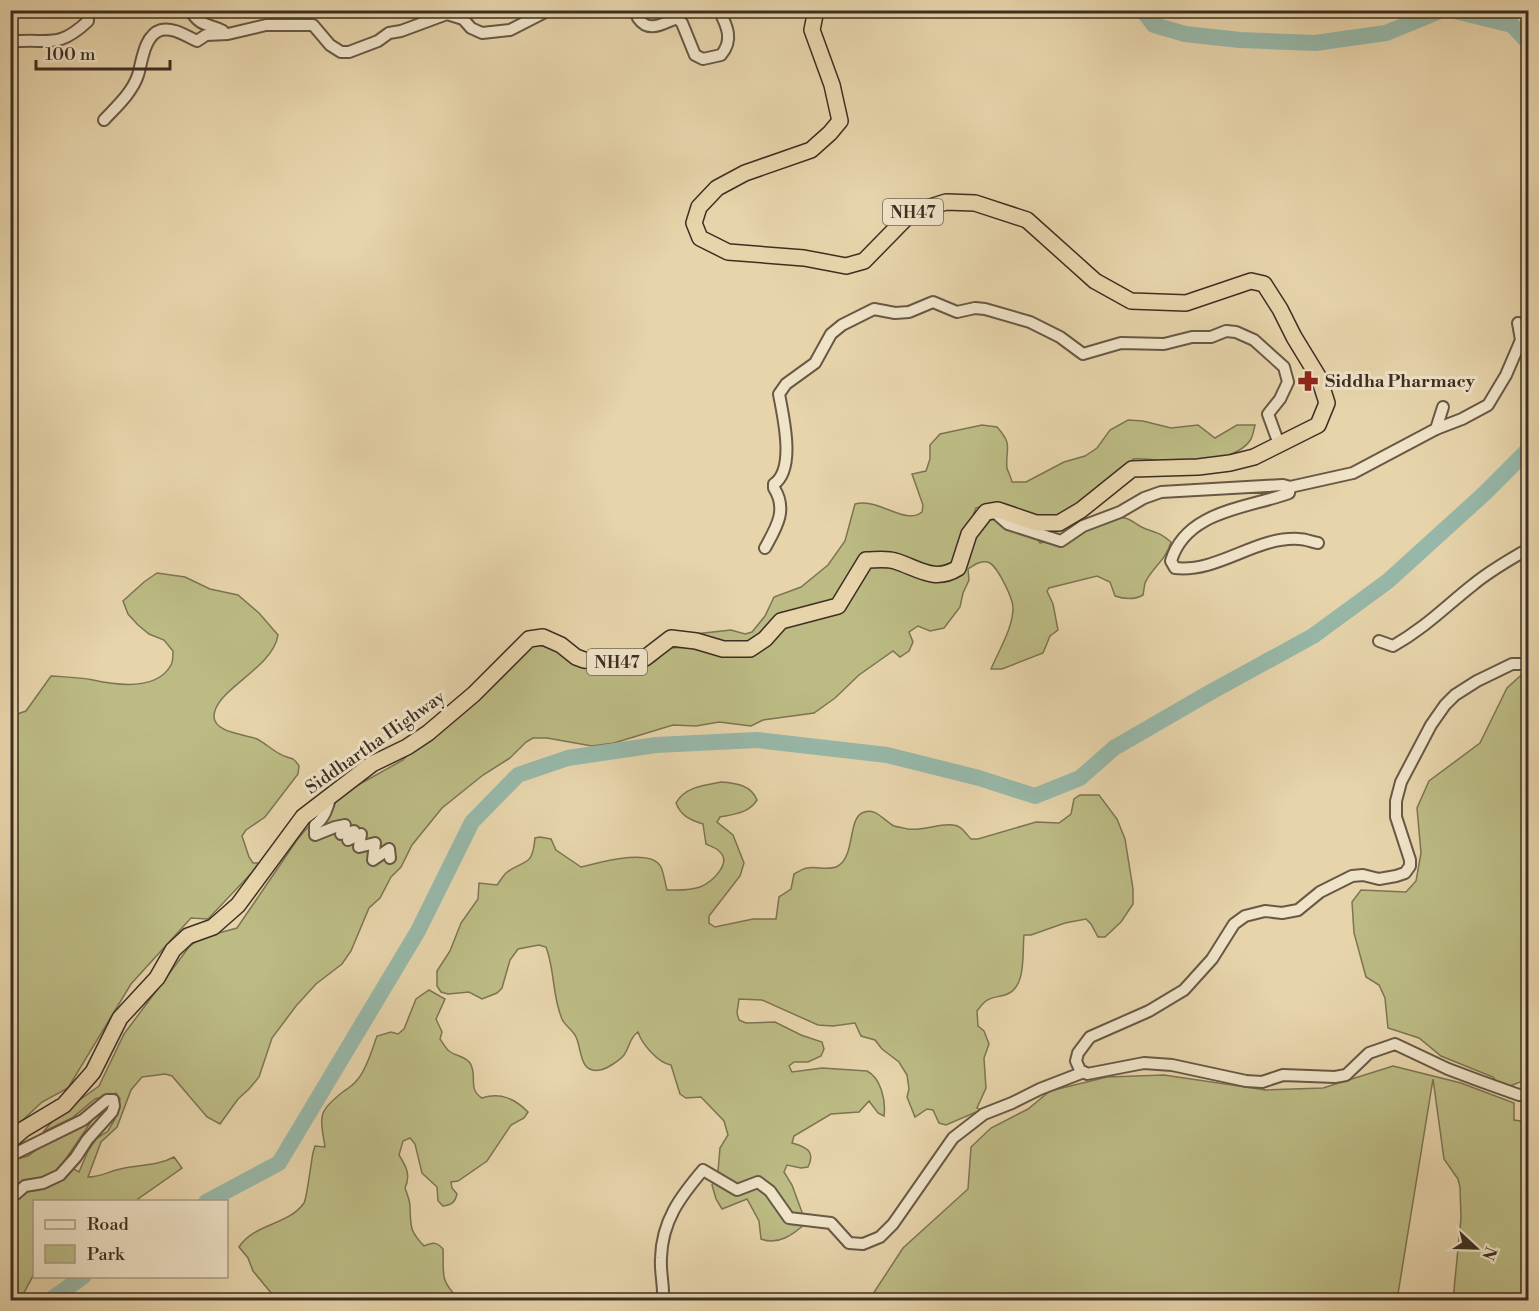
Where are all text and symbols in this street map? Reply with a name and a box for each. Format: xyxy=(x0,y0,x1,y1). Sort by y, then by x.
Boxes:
scale bar xyxy=(36,33,170,71)
text: 100 m xyxy=(45,43,96,66)
road number: NH47 xyxy=(883,199,943,225)
pharmacy icon: Siddha Pharmacy xyxy=(1296,369,1320,393)
place label: Siddha Pharmacy xyxy=(1325,370,1476,393)
road number: NH47 xyxy=(587,649,647,675)
street label: Siddhartha Highway xyxy=(301,685,450,799)
legend xyxy=(33,1200,228,1278)
text: Road xyxy=(87,1213,130,1236)
north arrow xyxy=(1446,1218,1506,1278)
text: Park xyxy=(87,1243,126,1266)
text: N xyxy=(1477,1244,1501,1263)

